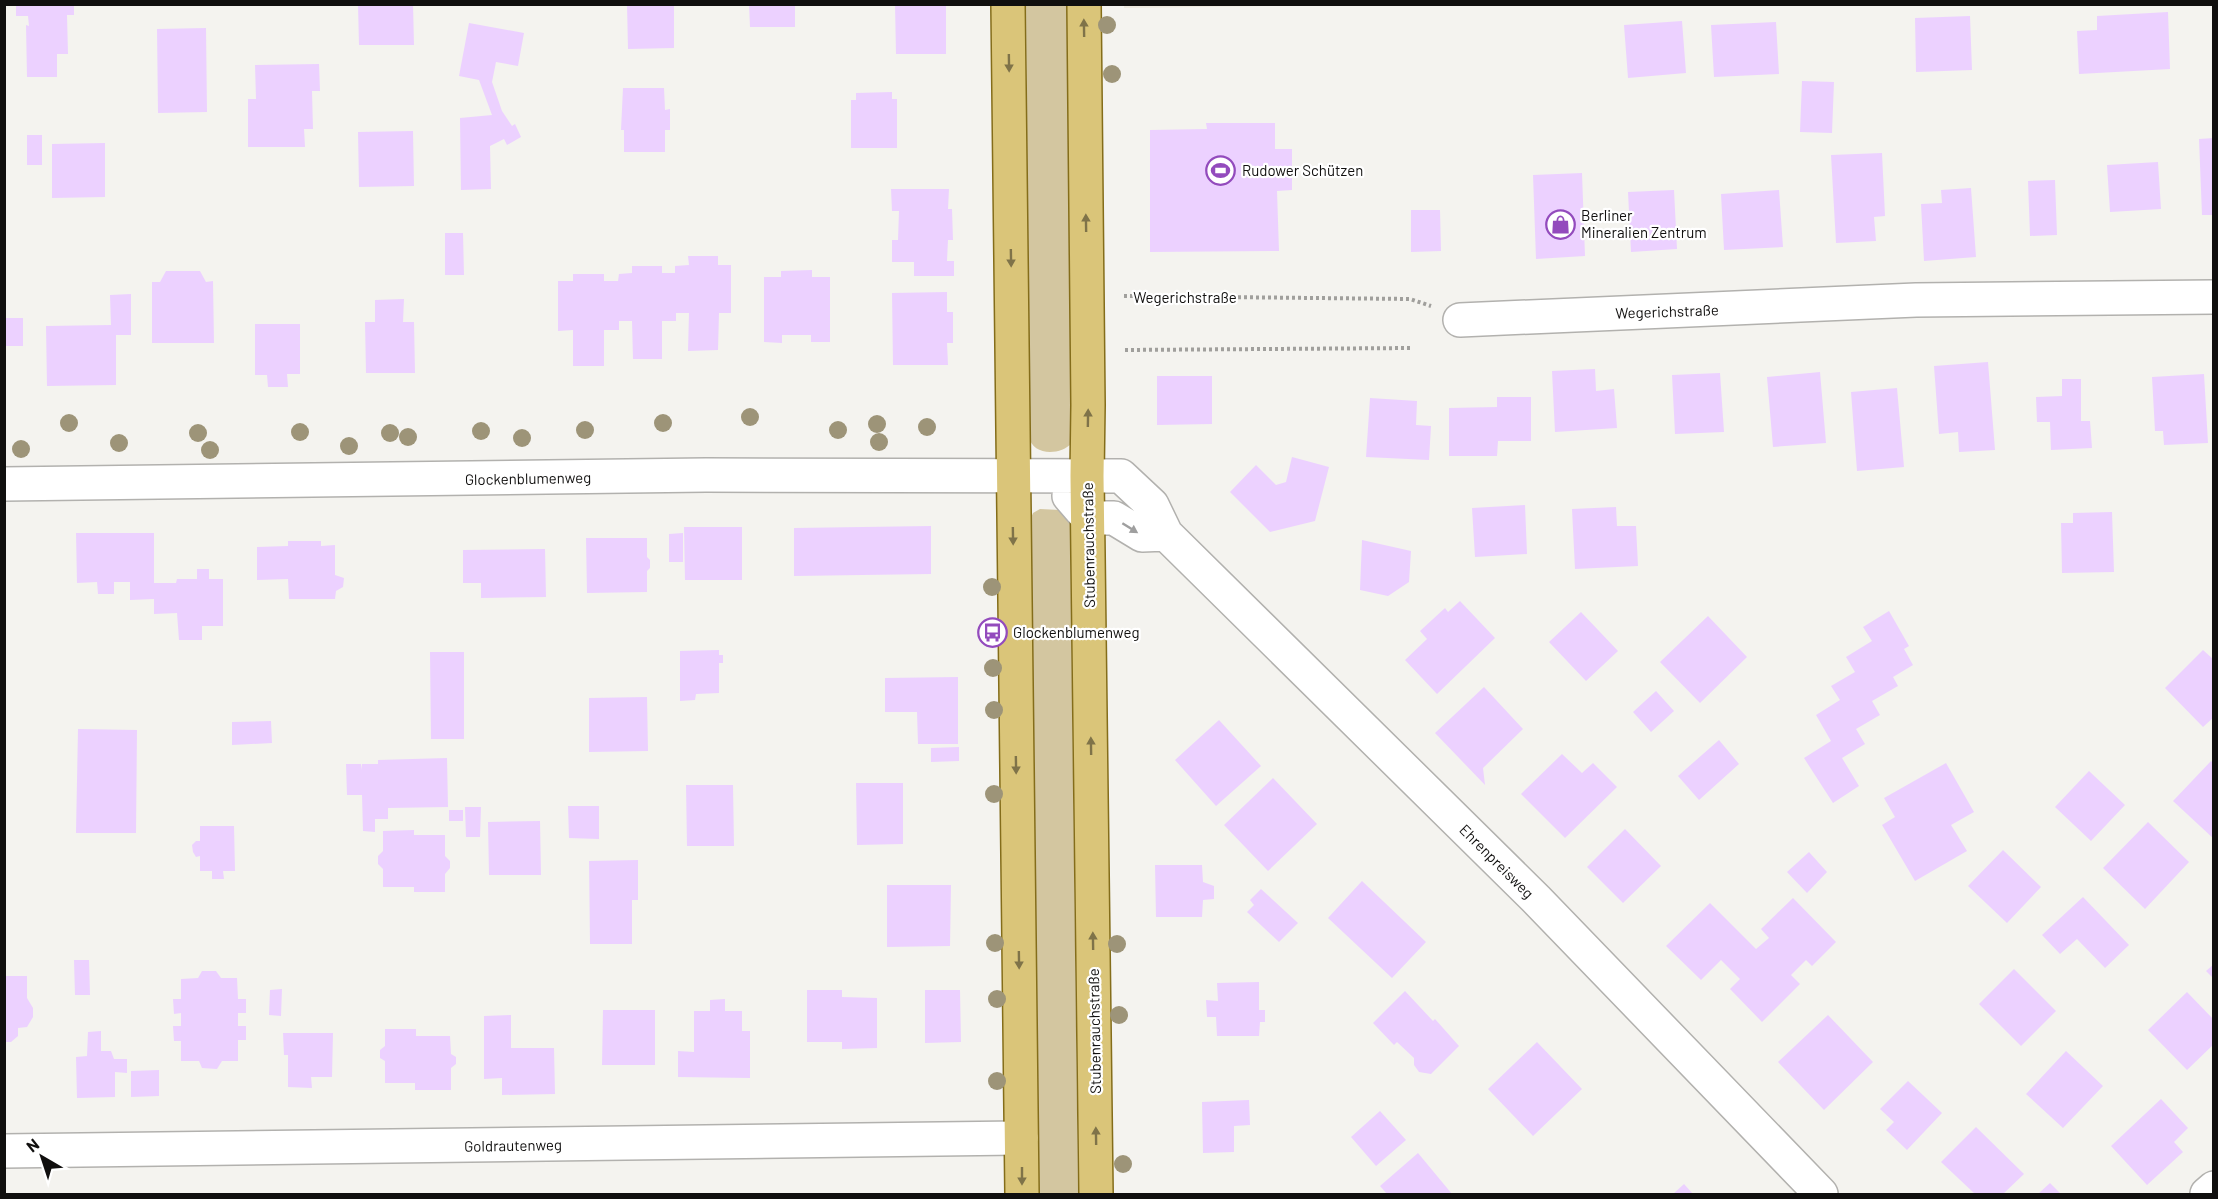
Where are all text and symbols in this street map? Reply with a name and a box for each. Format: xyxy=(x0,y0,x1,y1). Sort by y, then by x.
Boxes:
one-way arrow xyxy=(1079,18,1089,37)
one-way arrow xyxy=(1004,53,1014,72)
sports icon: Rudower Schützen xyxy=(1205,154,1237,186)
place label: Rudower Schützen xyxy=(1242,161,1363,179)
place label: Berliner Mineralien Zentrum xyxy=(1581,206,1707,241)
shop icon: Berliner Mineralien Zentrum xyxy=(1544,208,1576,240)
one-way arrow xyxy=(1082,213,1091,232)
one-way arrow xyxy=(1006,248,1016,267)
street label: Wegerichstraße xyxy=(1133,288,1237,306)
street label: Wegerichstraße xyxy=(1615,300,1719,322)
one-way arrow xyxy=(1083,408,1093,427)
street label: Glockenblumenweg xyxy=(465,468,591,488)
street label: Stubenrauchstraße xyxy=(1078,482,1098,608)
one-way arrow xyxy=(1122,522,1138,533)
one-way arrow xyxy=(1008,526,1018,545)
bus stop icon: Glockenblumenweg xyxy=(976,616,1008,648)
place label: Glockenblumenweg xyxy=(1013,623,1139,641)
one-way arrow xyxy=(1086,737,1095,756)
one-way arrow xyxy=(1011,755,1020,774)
street label: Ehrenpreisweg xyxy=(1456,820,1538,902)
one-way arrow xyxy=(1088,932,1098,951)
one-way arrow xyxy=(1014,950,1024,969)
street label: Stubenrauchstraße xyxy=(1084,968,1104,1094)
north arrow xyxy=(12,1127,72,1187)
one-way arrow xyxy=(1091,1127,1100,1146)
text: N xyxy=(22,1134,42,1156)
street label: Goldrautenweg xyxy=(464,1135,562,1155)
one-way arrow xyxy=(1017,1166,1027,1185)

